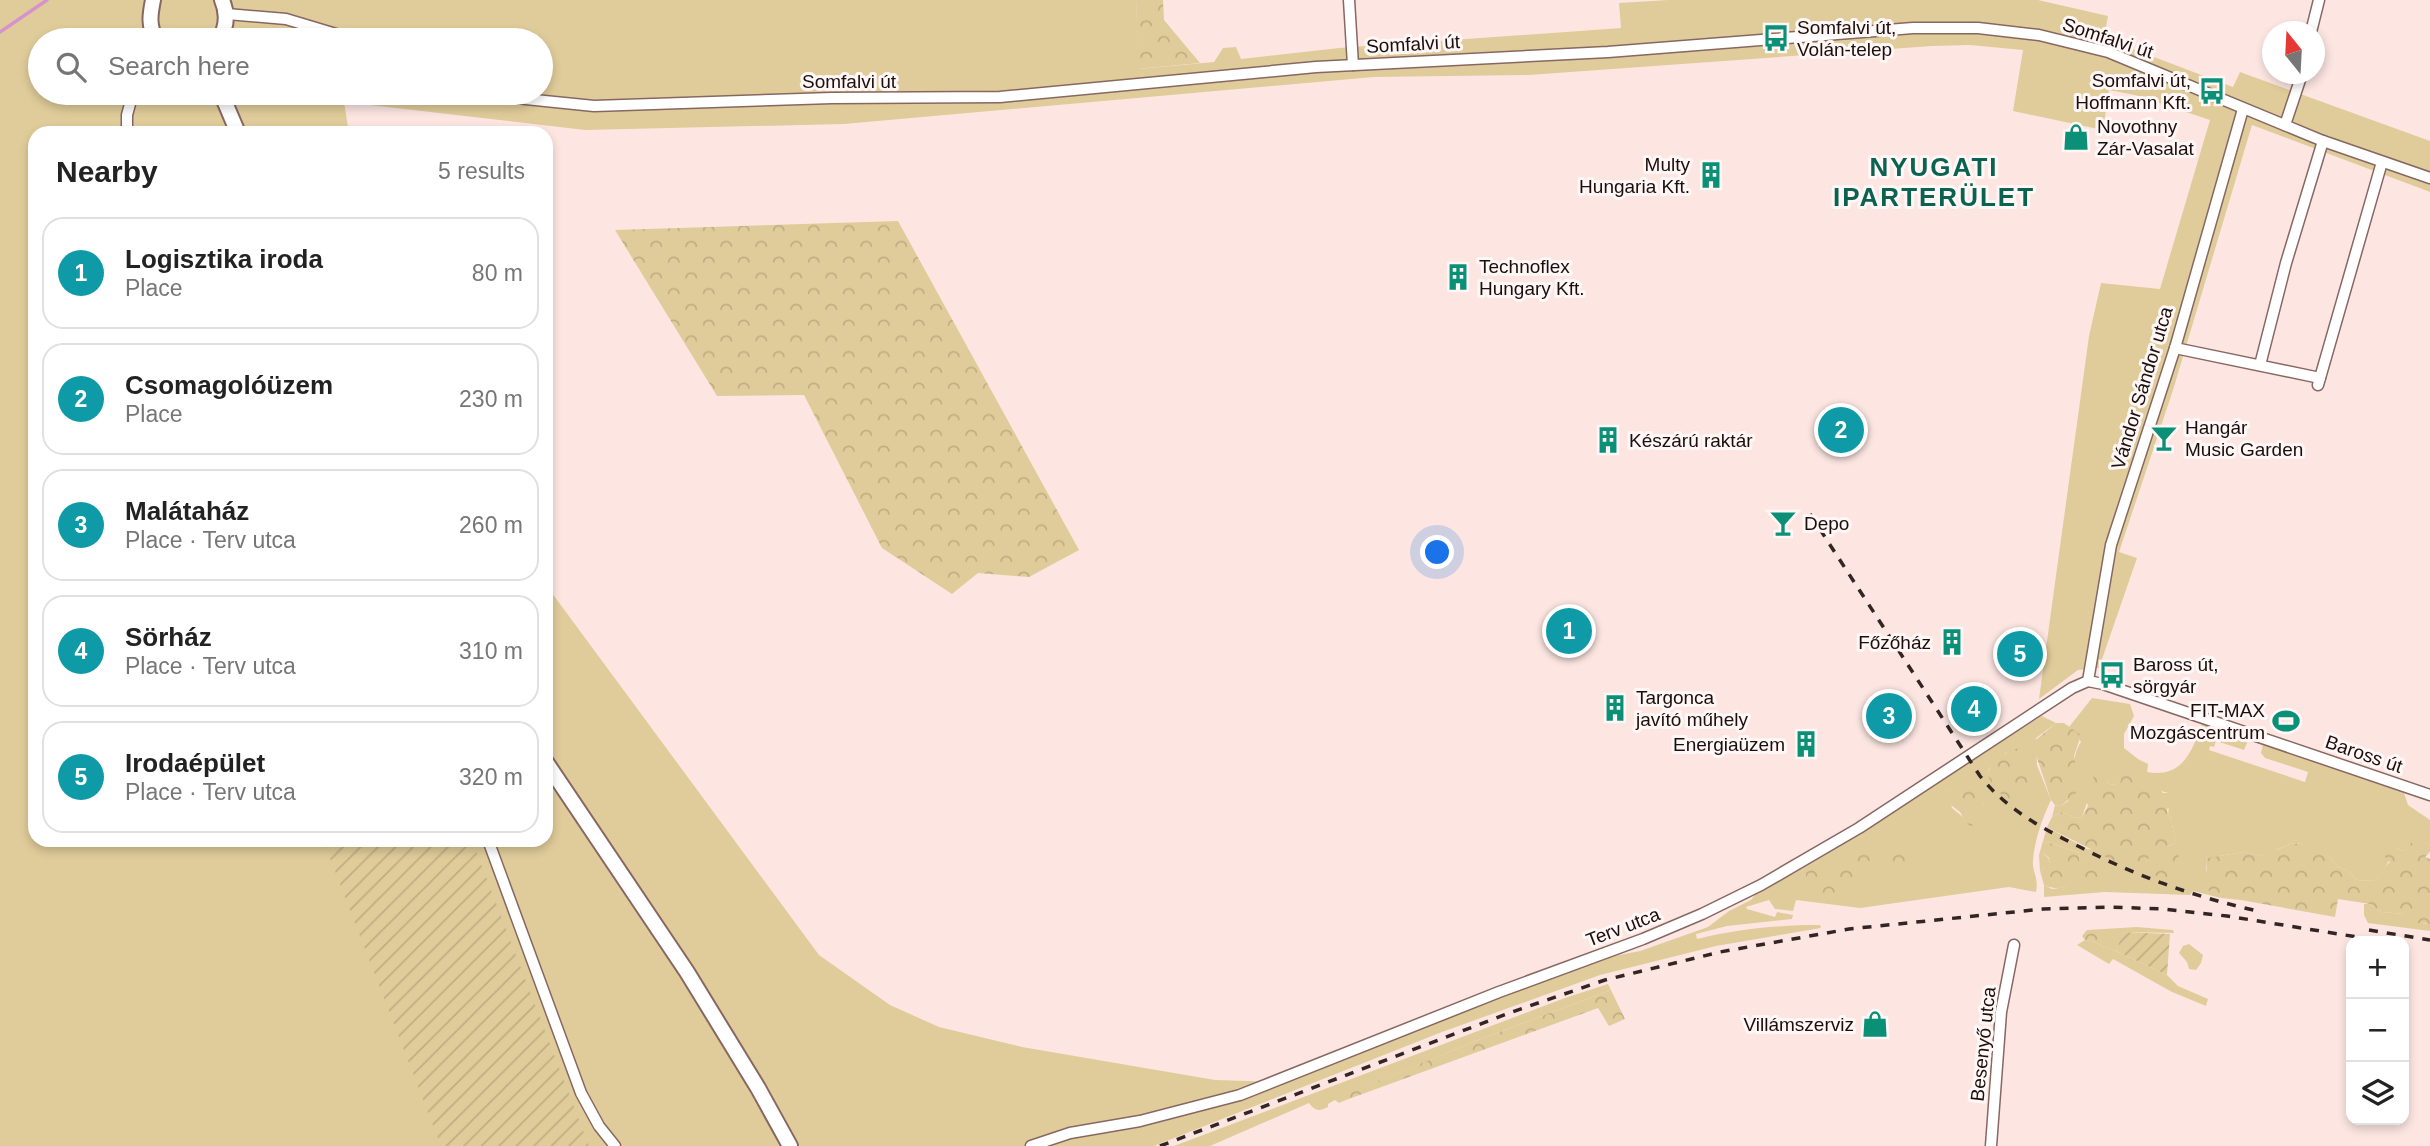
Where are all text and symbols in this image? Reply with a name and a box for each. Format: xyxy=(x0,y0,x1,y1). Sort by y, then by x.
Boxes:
street label: Somfalvi út xyxy=(2060,13,2157,63)
place label: Somfalvi út, Volán-telep xyxy=(1797,17,1896,60)
north arrow xyxy=(2262,21,2325,84)
bus stop icon: Somfalvi út, Volán-telep xyxy=(1761,23,1791,53)
search box xyxy=(28,28,553,105)
street label: Somfalvi út xyxy=(1366,31,1461,57)
icon: search xyxy=(52,48,90,86)
text: Search here xyxy=(108,51,250,81)
place label: Somfalvi út, Hoffmann Kft. xyxy=(2075,70,2191,113)
street label: Somfalvi út xyxy=(802,71,897,92)
bus stop icon: Somfalvi út, Hoffmann Kft. xyxy=(2197,76,2227,106)
place label: Novothny Zár-Vasalat xyxy=(2097,116,2195,159)
shop icon: Novothny Zár-Vasalat xyxy=(2061,122,2091,152)
district label: NYUGATI IPARTERÜLET xyxy=(1833,152,2035,212)
place label: Multy Hungaria Kft. xyxy=(1579,154,1690,197)
text: Nearby xyxy=(56,155,158,188)
text: 5 results xyxy=(438,158,525,184)
building icon: Multy Hungaria Kft. xyxy=(1696,160,1726,190)
text: Logisztika iroda xyxy=(125,244,323,274)
place label: Technoflex Hungary Kft. xyxy=(1479,256,1585,299)
text: 1 xyxy=(75,260,87,286)
text: 80 m xyxy=(472,260,523,286)
building icon: Technoflex Hungary Kft. xyxy=(1443,262,1473,292)
text: Place xyxy=(125,275,183,301)
street label: Vándor Sándor utca xyxy=(2107,304,2177,472)
text: Csomagolóüzem xyxy=(125,370,333,400)
text: 2 xyxy=(75,386,87,412)
text: 230 m xyxy=(459,386,523,412)
text: Place xyxy=(125,401,183,427)
pin: 2 xyxy=(1818,404,1864,456)
place label: Hangár Music Garden xyxy=(2185,417,2303,460)
bar icon: Hangár Music Garden xyxy=(2149,423,2179,453)
building icon: Készárú raktár xyxy=(1593,425,1623,455)
place label: Készárú raktár xyxy=(1629,430,1753,451)
text: Malátaház xyxy=(125,496,249,526)
bar icon: Depo xyxy=(1768,508,1798,538)
text: 3 xyxy=(75,512,87,538)
text: 260 m xyxy=(459,512,523,538)
place label: Depo xyxy=(1804,513,1849,534)
text: Place · Terv utca xyxy=(125,527,296,553)
your location xyxy=(1420,535,1454,569)
pin: 1 xyxy=(1546,605,1592,657)
text: Sörház xyxy=(125,622,212,652)
building icon: Főzőház xyxy=(1937,627,1967,657)
pin: 5 xyxy=(1997,628,2043,680)
place label: Főzőház xyxy=(1858,632,1931,653)
text: 4 xyxy=(75,638,87,664)
text: 310 m xyxy=(459,638,523,664)
text: Place · Terv utca xyxy=(125,653,296,679)
place label: Baross út, sörgyár xyxy=(2133,654,2219,697)
bus stop icon: Baross út, sörgyár xyxy=(2097,660,2127,690)
pin: 4 xyxy=(1951,683,1997,735)
place label: Targonca javító műhely xyxy=(1635,687,1748,730)
pin: 3 xyxy=(1866,690,1912,742)
building icon: Targonca javító műhely xyxy=(1600,693,1630,723)
place label: FIT-MAX Mozgáscentrum xyxy=(2130,700,2265,743)
sports icon: FIT-MAX Mozgáscentrum xyxy=(2271,706,2301,736)
building icon: Energiaüzem xyxy=(1791,729,1821,759)
street label: Baross út xyxy=(2323,731,2406,777)
place label: Energiaüzem xyxy=(1673,734,1785,755)
text: Irodaépület xyxy=(125,748,265,778)
text: 5 xyxy=(75,764,87,790)
text: 320 m xyxy=(459,764,523,790)
text: Place · Terv utca xyxy=(125,779,296,805)
street label: Terv utca xyxy=(1583,903,1663,951)
map controls xyxy=(2346,936,2409,1125)
button: + xyxy=(2346,936,2409,999)
street label: Besenyő utca xyxy=(1967,985,2000,1102)
button: − xyxy=(2346,999,2409,1062)
shop icon: Villámszerviz xyxy=(1860,1009,1890,1039)
place label: Villámszerviz xyxy=(1743,1014,1854,1035)
button: layers xyxy=(2346,1062,2409,1125)

